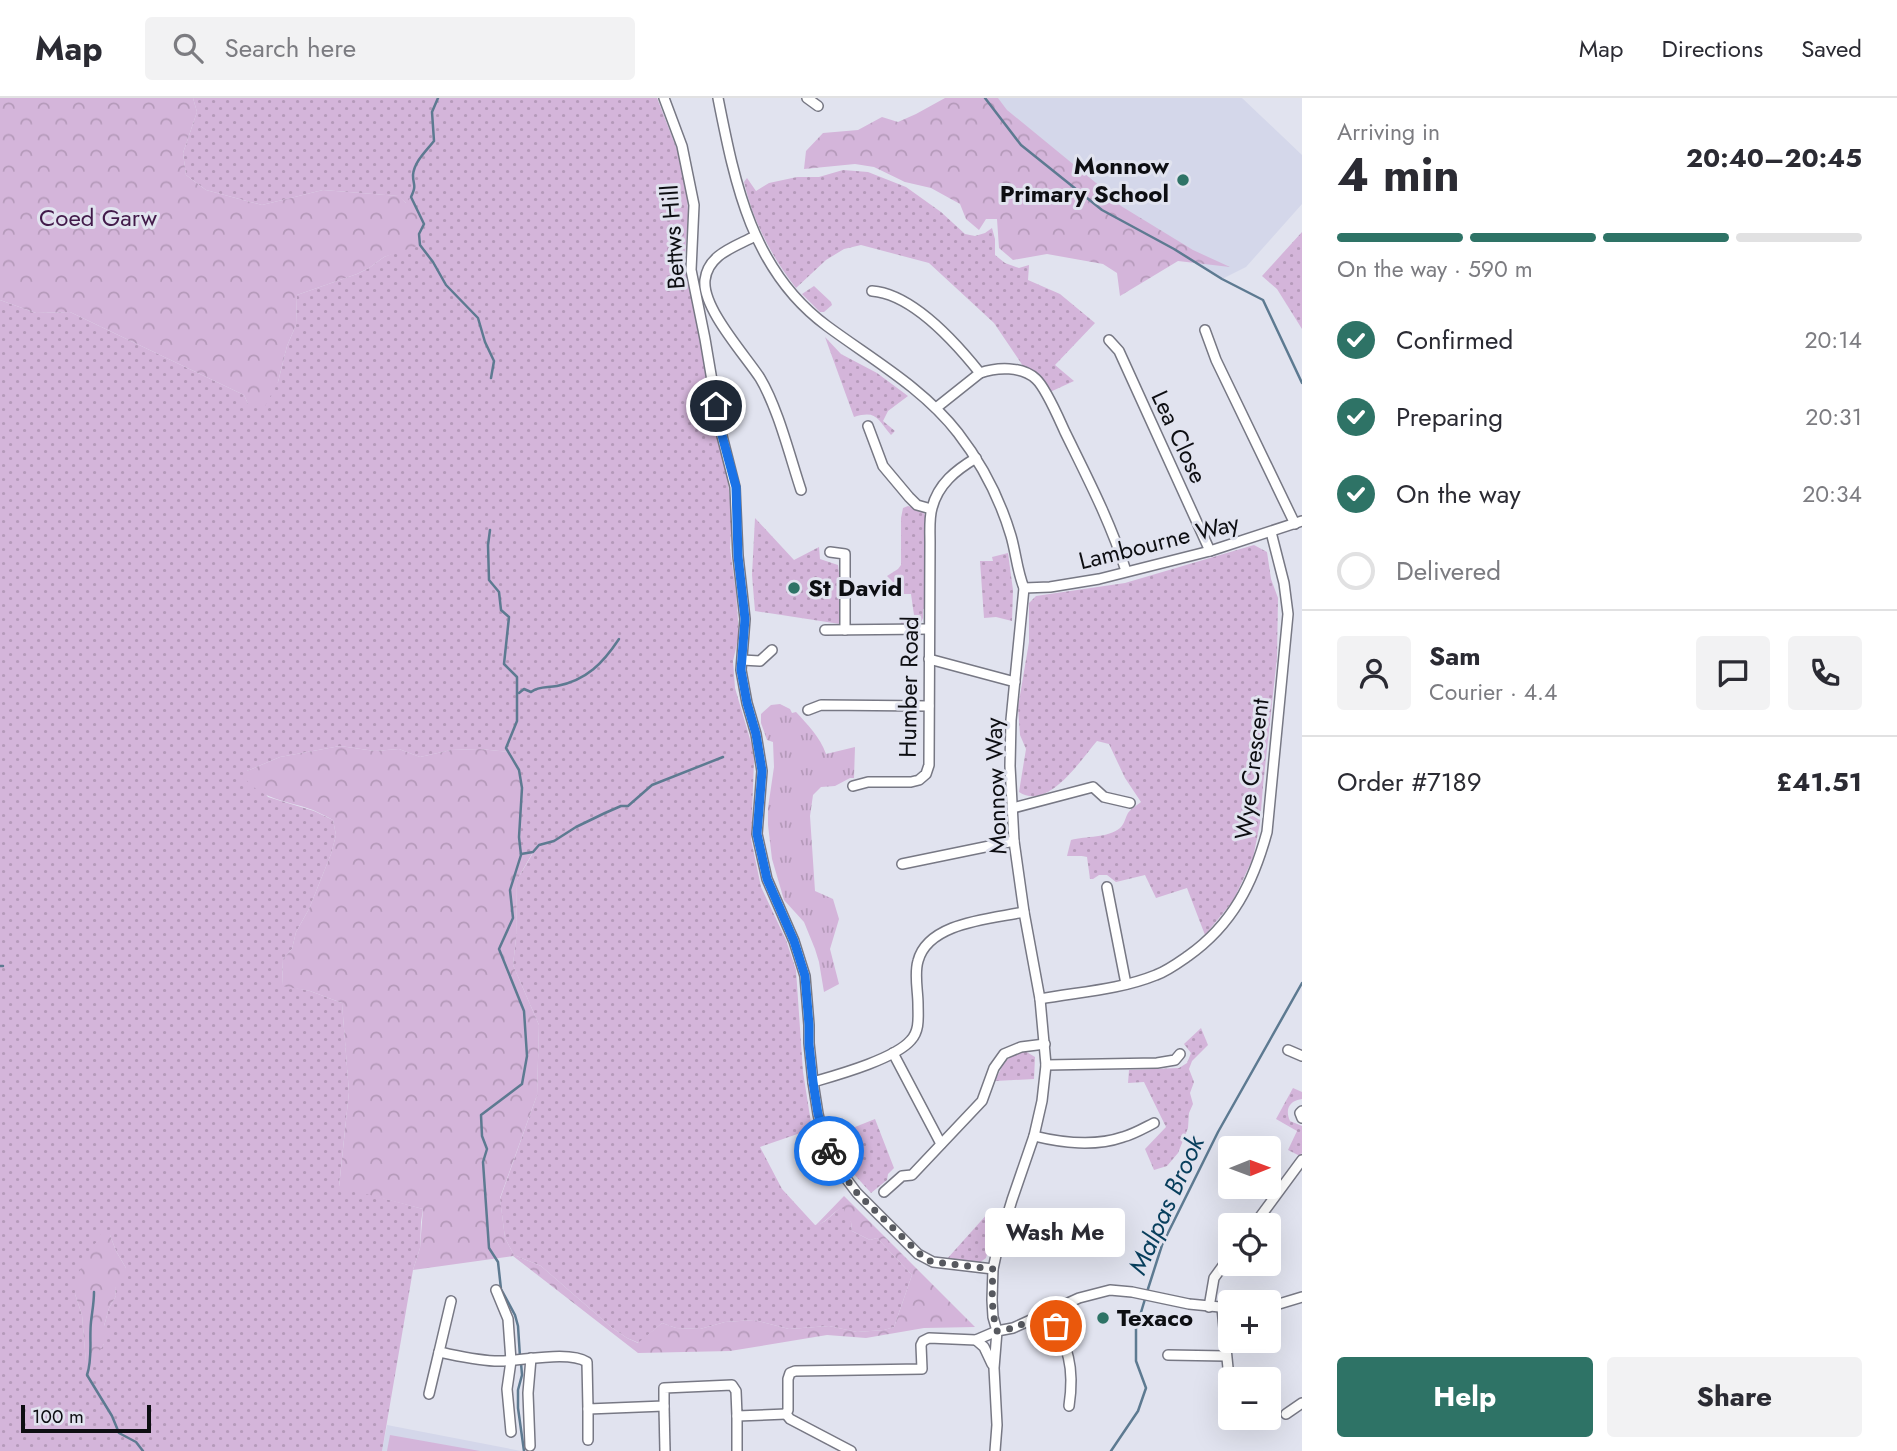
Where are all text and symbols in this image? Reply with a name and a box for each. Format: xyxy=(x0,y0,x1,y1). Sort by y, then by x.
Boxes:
search box xyxy=(145,17,635,80)
text: Map xyxy=(35,25,103,72)
icon: search xyxy=(169,29,207,67)
text: Search here xyxy=(225,29,356,67)
text: Map xyxy=(1579,31,1624,66)
text: Directions xyxy=(1662,31,1763,66)
text: Saved xyxy=(1801,31,1862,66)
text: Arriving in xyxy=(1337,115,1440,149)
text: 20:40–20:45 xyxy=(1686,139,1862,177)
text: 4 min xyxy=(1337,142,1460,208)
place label: Monnow Primary School xyxy=(1000,148,1170,211)
marker: Monnow Primary School xyxy=(1175,172,1191,188)
street label: Bettws Hill xyxy=(651,183,694,291)
park label: Coed Garw xyxy=(39,200,158,235)
text: On the way · 590 m xyxy=(1337,252,1533,286)
icon: check xyxy=(1337,321,1375,359)
text: Confirmed xyxy=(1396,321,1513,359)
text: 20:14 xyxy=(1804,323,1862,357)
pin xyxy=(686,376,746,436)
street label: Lea Close xyxy=(1143,385,1216,489)
icon: home xyxy=(697,387,735,425)
icon: check xyxy=(1337,398,1375,436)
text: Preparing xyxy=(1396,398,1503,436)
text: 20:31 xyxy=(1805,400,1862,434)
icon: check xyxy=(1337,475,1375,513)
text: On the way xyxy=(1396,475,1521,513)
text: 20:34 xyxy=(1802,477,1862,511)
street label: Lambourne Way xyxy=(1075,505,1243,578)
text: Delivered xyxy=(1396,552,1501,590)
place label: St David xyxy=(808,570,902,605)
marker: St David xyxy=(786,580,802,596)
street label: Humber Road xyxy=(890,616,927,758)
button: person xyxy=(1337,636,1411,710)
button: chat xyxy=(1696,636,1770,710)
button: phone xyxy=(1788,636,1862,710)
text: Sam xyxy=(1429,637,1481,675)
text: Courier · 4.4 xyxy=(1429,675,1557,709)
street label: Wye Crescent xyxy=(1225,696,1278,842)
street label: Monnow Way xyxy=(976,716,1015,855)
text: Order #7189 xyxy=(1337,763,1482,801)
text: £41.51 xyxy=(1776,763,1862,801)
courier xyxy=(794,1116,864,1186)
water label: Malpas Brook xyxy=(1118,1128,1214,1281)
icon: bike xyxy=(810,1132,848,1170)
north arrow xyxy=(1218,1136,1281,1199)
map controls xyxy=(1218,1136,1281,1430)
callout: Wash Me xyxy=(986,1207,1126,1256)
button: locate xyxy=(1218,1213,1281,1276)
text: Wash Me xyxy=(1006,1215,1104,1249)
button: + xyxy=(1218,1290,1281,1353)
pin xyxy=(1026,1296,1086,1356)
place label: Texaco xyxy=(1117,1300,1193,1335)
icon: bag xyxy=(1037,1307,1075,1345)
marker: Texaco xyxy=(1095,1310,1111,1326)
button: Help xyxy=(1337,1357,1593,1437)
button: Share xyxy=(1607,1357,1862,1437)
button: − xyxy=(1218,1367,1281,1430)
scale bar xyxy=(21,1402,150,1434)
text: 100 m xyxy=(32,1403,84,1430)

